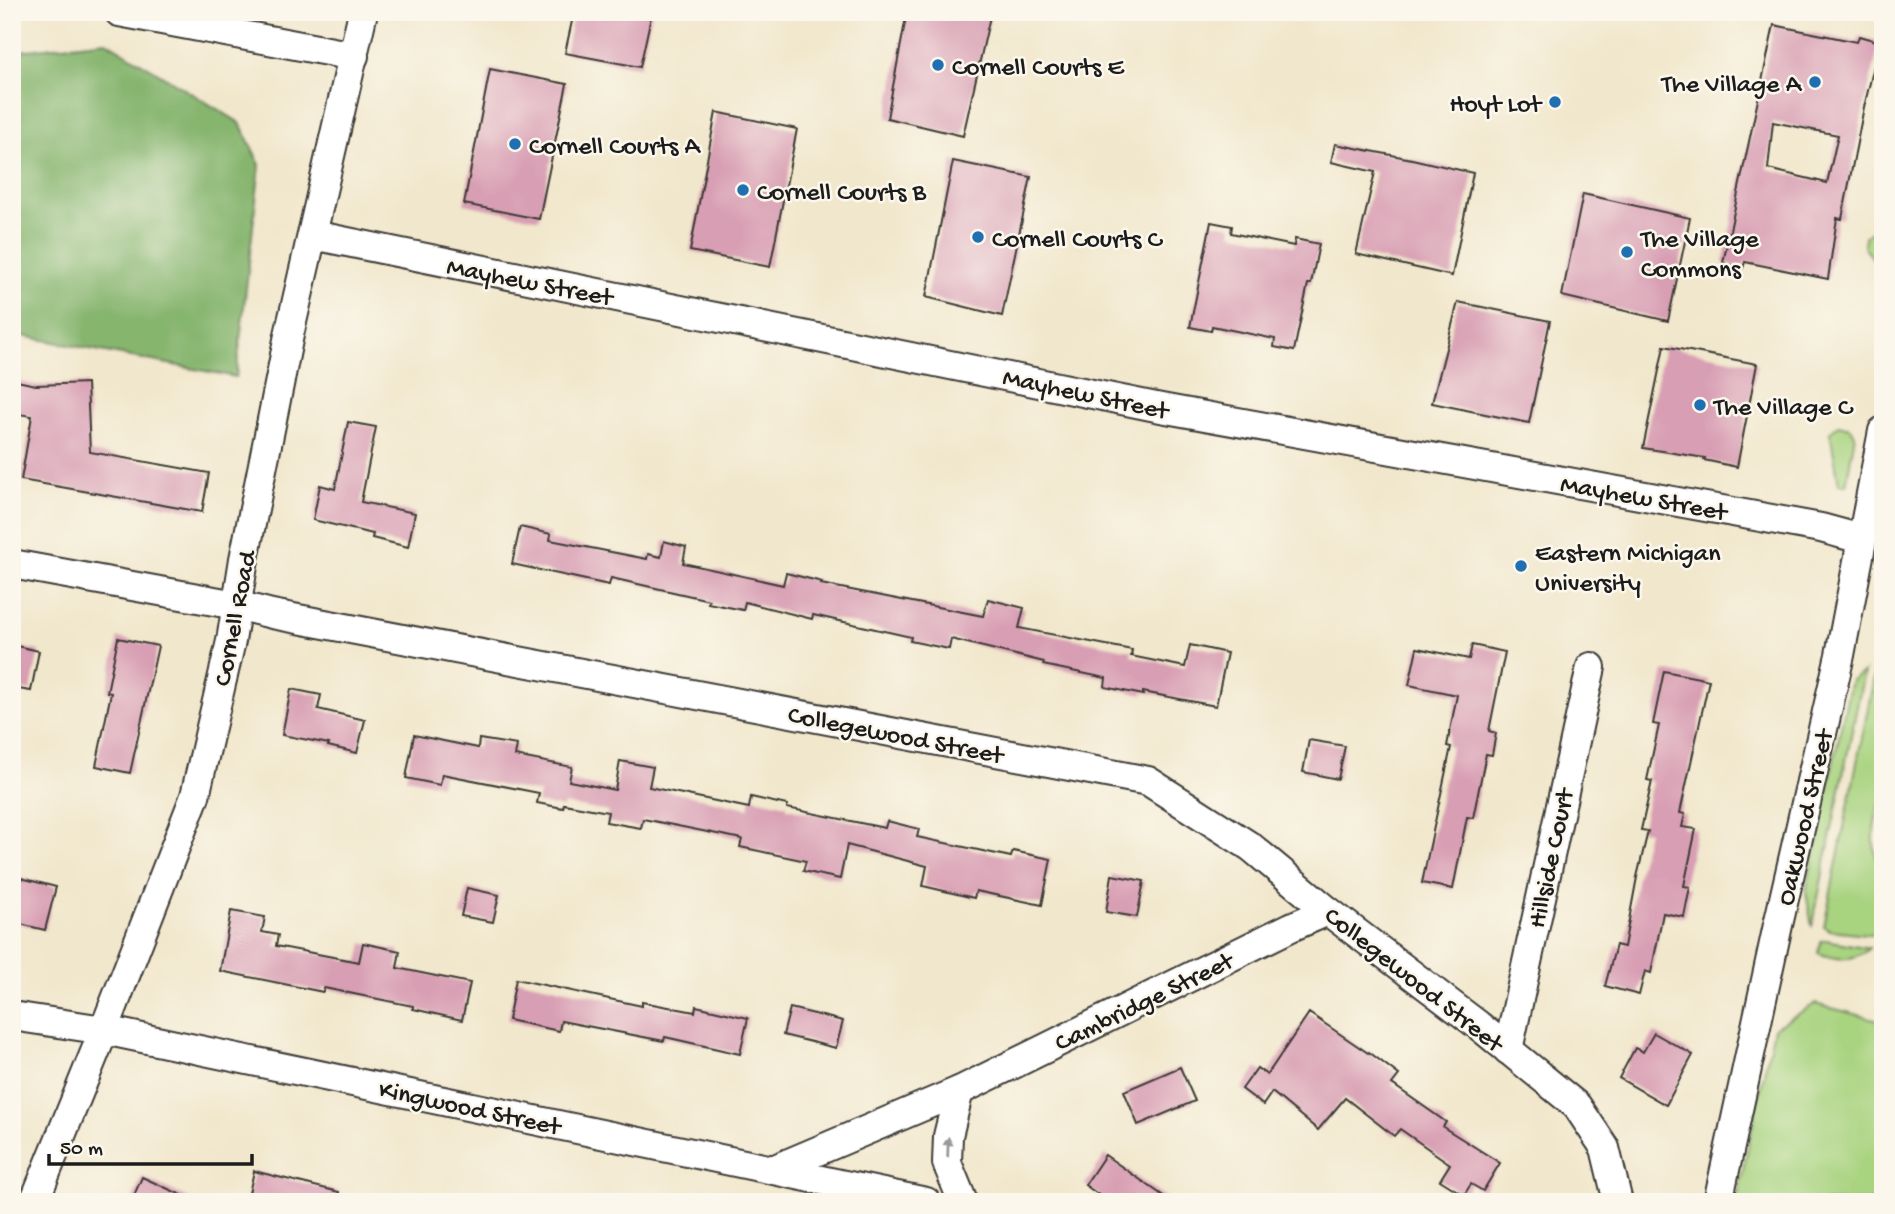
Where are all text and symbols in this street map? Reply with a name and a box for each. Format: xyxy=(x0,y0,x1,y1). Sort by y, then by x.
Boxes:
place label: Cornell Courts E xyxy=(952,54,1125,85)
marker: Cornell Courts E xyxy=(930,57,946,73)
place label: The Village A xyxy=(1660,71,1803,102)
marker: The Village A xyxy=(1807,74,1823,90)
place label: Hoyt Lot xyxy=(1449,91,1543,122)
marker: Hoyt Lot xyxy=(1547,94,1563,110)
place label: Cornell Courts A xyxy=(529,133,702,164)
marker: Cornell Courts A xyxy=(507,136,523,152)
place label: Cornell Courts B xyxy=(757,179,927,210)
marker: Cornell Courts B xyxy=(735,182,751,198)
place label: Cornell Courts C xyxy=(992,226,1164,257)
place label: The Village Commons xyxy=(1639,226,1759,287)
marker: Cornell Courts C xyxy=(970,229,986,245)
marker: The Village Commons xyxy=(1619,244,1635,260)
street label: Mayhew Street xyxy=(444,253,617,316)
street label: Mayhew Street xyxy=(1000,364,1173,430)
place label: The Village C xyxy=(1712,394,1854,425)
marker: The Village C xyxy=(1692,397,1708,413)
street label: Mayhew Street xyxy=(1558,471,1731,531)
place label: Eastern Michigan University xyxy=(1535,540,1721,601)
street label: Cornell Road xyxy=(209,547,266,689)
marker: Eastern Michigan University xyxy=(1513,558,1529,574)
street label: Collegewood Street xyxy=(785,701,1008,774)
street label: Oakwood Street xyxy=(1772,725,1843,909)
street label: Hillside Court xyxy=(1524,784,1584,931)
street label: Collegewood Street xyxy=(1317,902,1510,1062)
street label: Cambridge Street xyxy=(1051,946,1241,1061)
street label: Kingwood Street xyxy=(375,1076,565,1145)
scale bar xyxy=(49,1123,252,1167)
one-way arrow xyxy=(942,1136,953,1158)
text: 50 m xyxy=(60,1138,103,1163)

